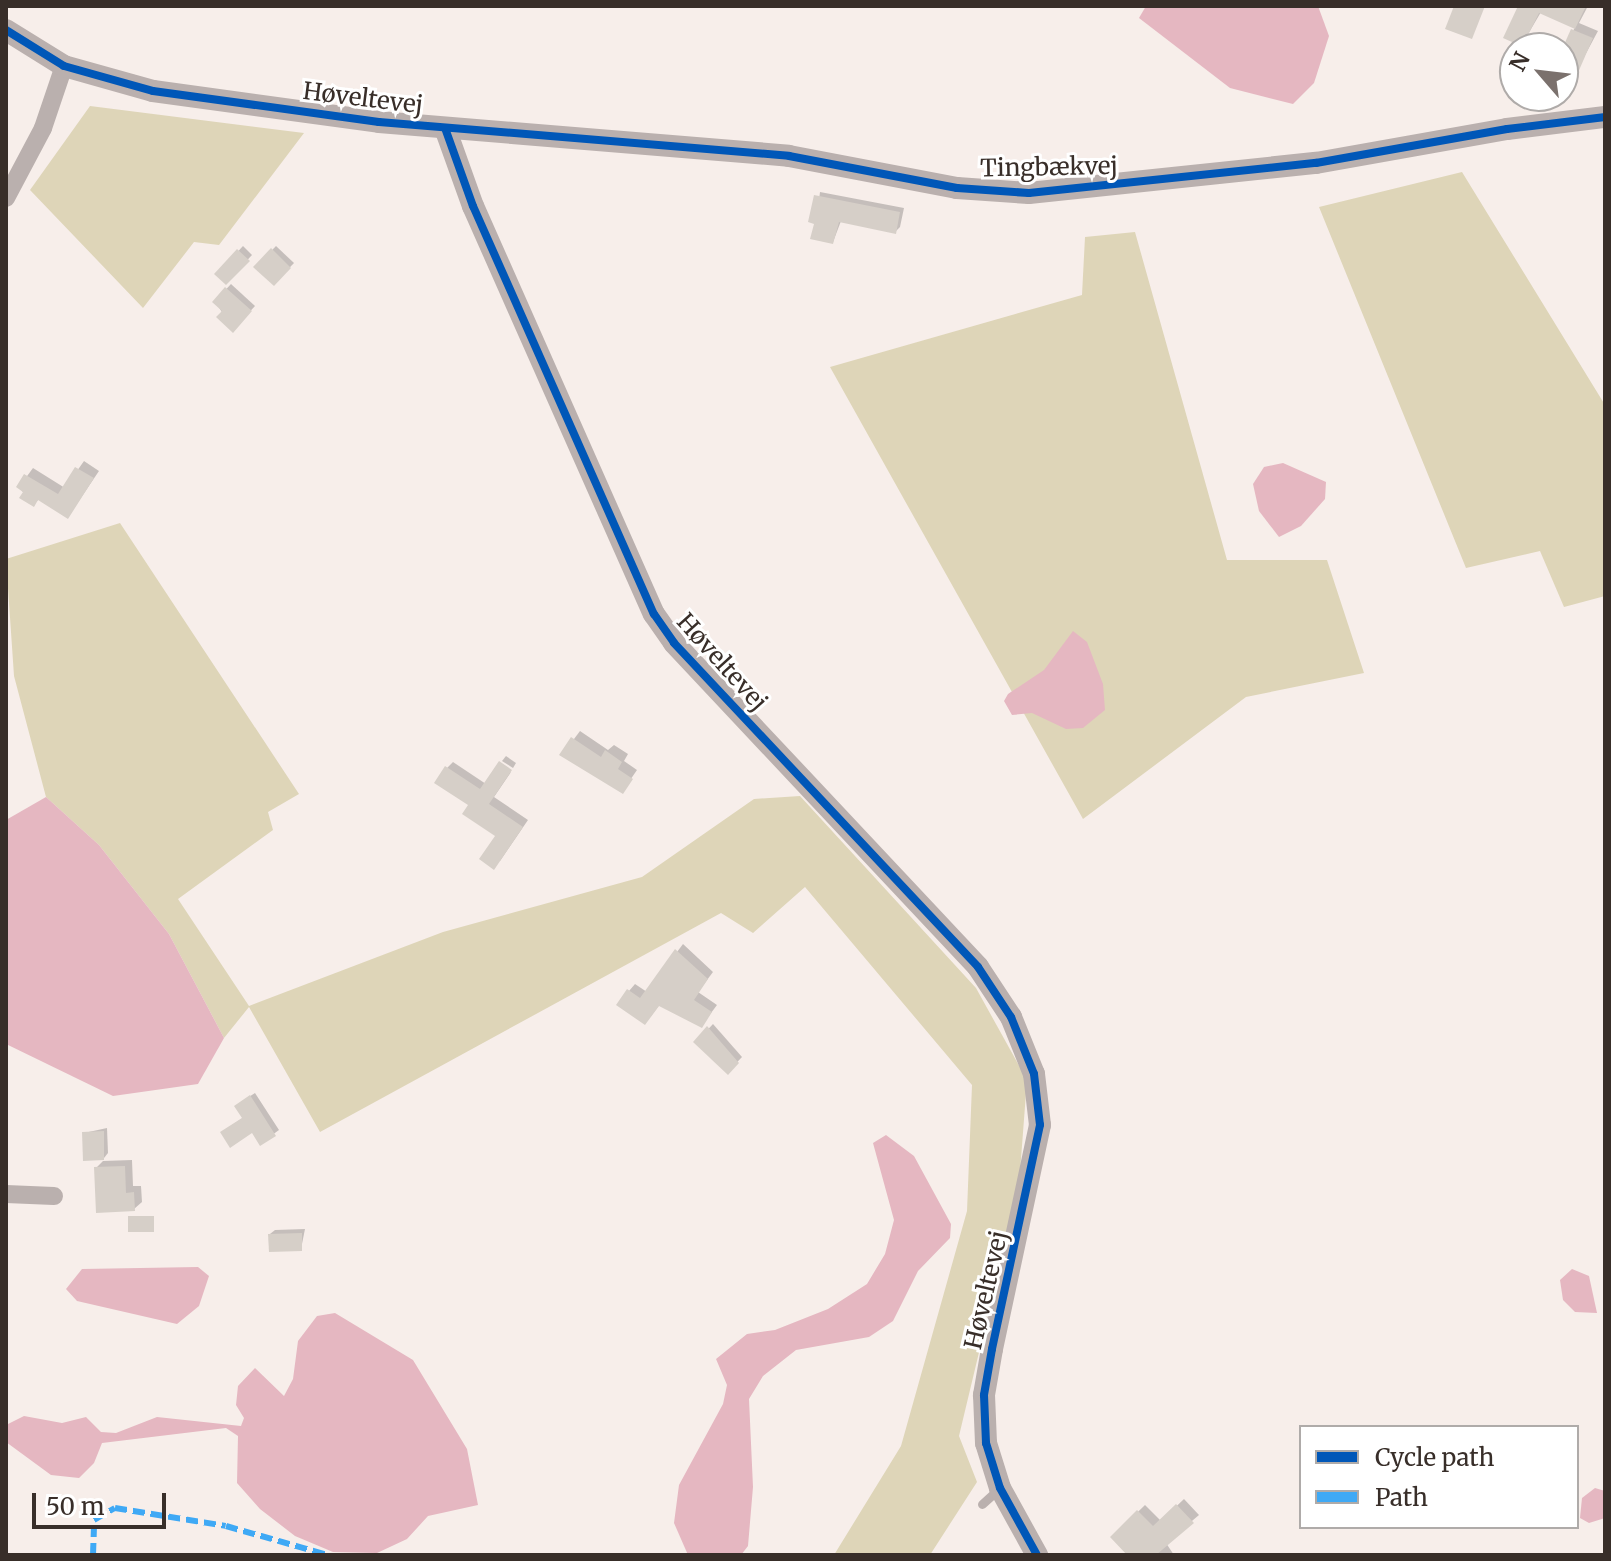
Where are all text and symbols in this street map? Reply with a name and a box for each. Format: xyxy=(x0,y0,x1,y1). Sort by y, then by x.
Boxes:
north arrow xyxy=(1499,32,1579,112)
text: N xyxy=(1503,47,1536,76)
street label: Høveltevej xyxy=(301,76,425,120)
street label: Tingbækvej xyxy=(980,151,1118,183)
street label: Høveltevej xyxy=(671,607,773,717)
street label: Høveltevej xyxy=(958,1228,1014,1352)
legend xyxy=(1299,1425,1579,1529)
text: Cycle path xyxy=(1375,1442,1494,1473)
scale bar xyxy=(36,1477,170,1527)
text: Path xyxy=(1375,1482,1428,1513)
text: 50 m xyxy=(46,1491,105,1522)

